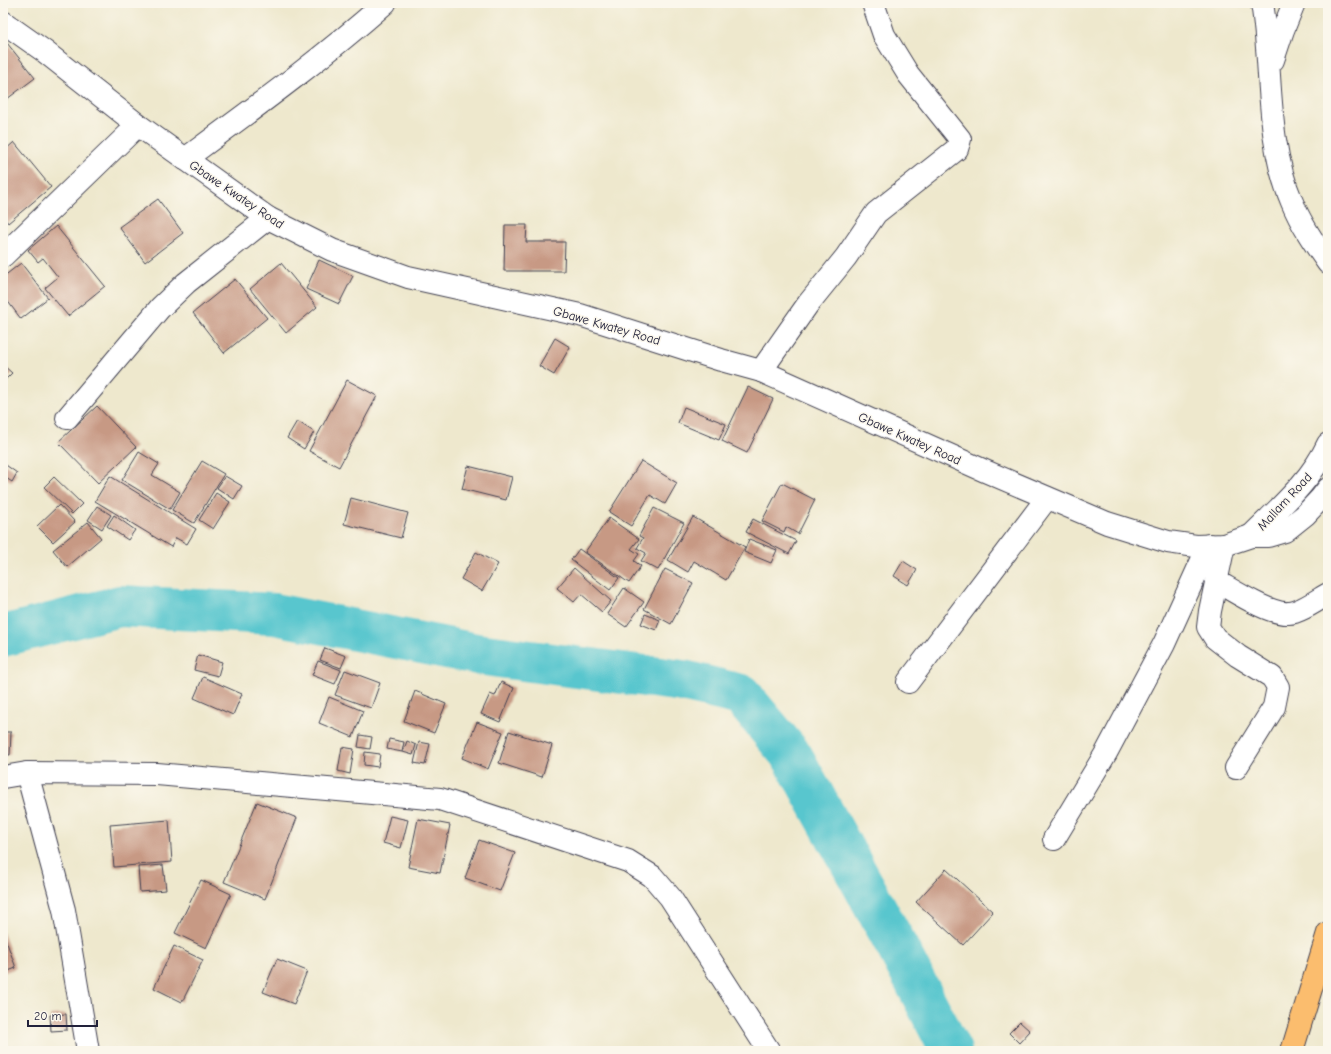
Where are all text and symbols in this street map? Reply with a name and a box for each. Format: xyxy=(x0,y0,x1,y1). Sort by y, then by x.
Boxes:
street label: Gbawe Kwatey Road xyxy=(187,157,287,232)
street label: Gbawe Kwatey Road xyxy=(551,303,662,348)
street label: Gbawe Kwatey Road xyxy=(856,409,964,468)
street label: Mallam Road xyxy=(1254,469,1315,533)
scale bar xyxy=(28,1002,97,1028)
text: 20 m xyxy=(34,1009,62,1023)

